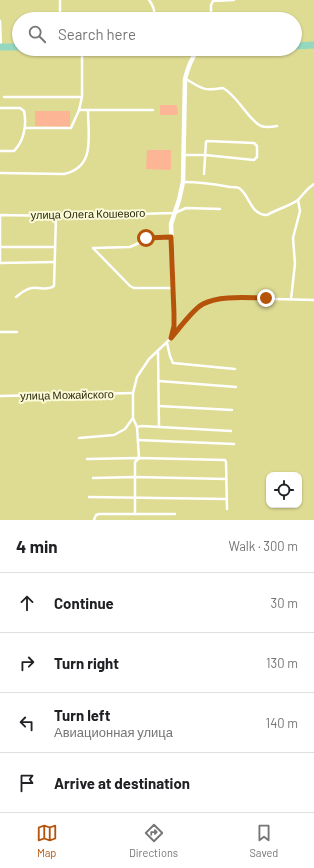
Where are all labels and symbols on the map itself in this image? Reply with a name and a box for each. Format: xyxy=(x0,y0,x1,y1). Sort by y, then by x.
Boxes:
street label: улица Олега Кошевого xyxy=(31,206,145,221)
route start xyxy=(137,229,155,247)
route end xyxy=(257,289,275,307)
street label: улица Можайского xyxy=(20,387,114,402)

